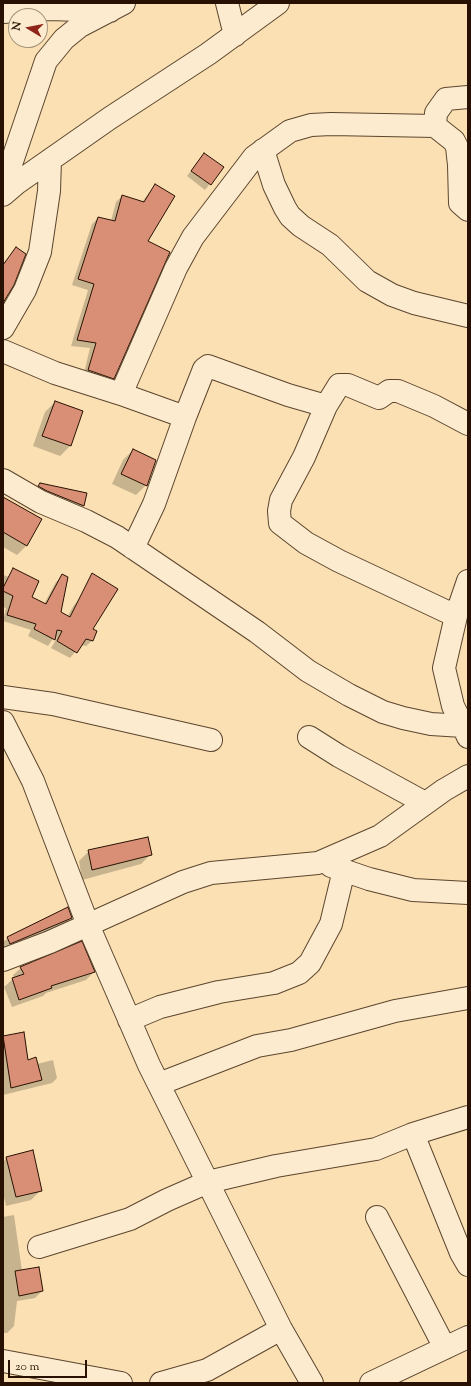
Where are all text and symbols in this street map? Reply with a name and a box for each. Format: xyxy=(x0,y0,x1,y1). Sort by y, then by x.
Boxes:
north arrow xyxy=(8,8,48,48)
text: N xyxy=(9,20,26,32)
scale bar xyxy=(10,1352,89,1378)
text: 20 m xyxy=(15,1358,39,1376)

